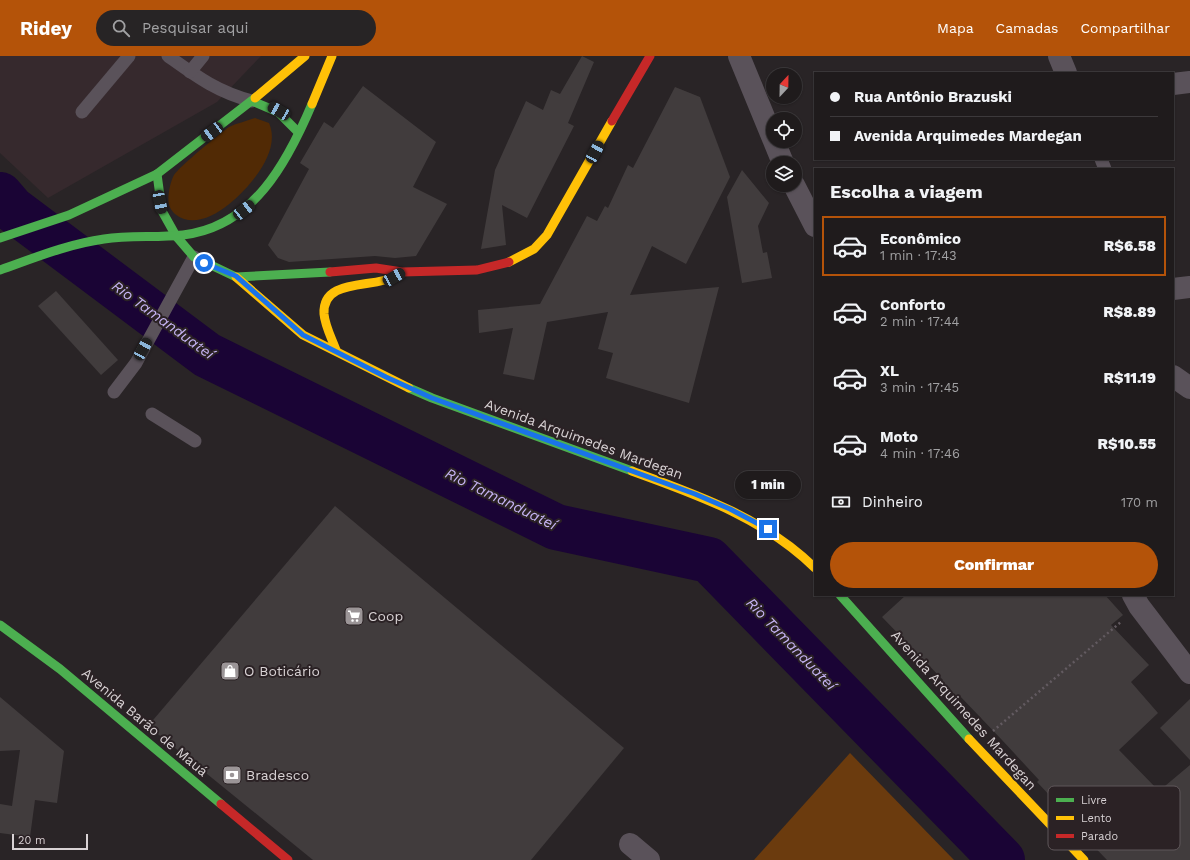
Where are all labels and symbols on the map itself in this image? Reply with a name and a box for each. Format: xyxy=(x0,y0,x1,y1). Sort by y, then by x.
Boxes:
north arrow xyxy=(766,68,802,104)
car xyxy=(266,100,292,122)
car xyxy=(199,120,225,144)
car xyxy=(584,139,606,165)
car xyxy=(152,189,168,215)
car xyxy=(231,198,257,222)
route start xyxy=(195,254,213,272)
car xyxy=(381,266,407,288)
water label: Rio Tamanduateí xyxy=(108,277,219,364)
car xyxy=(132,336,154,362)
street label: Avenida Arquimedes Mardegan xyxy=(483,396,685,482)
water label: Rio Tamanduateí xyxy=(442,464,562,535)
callout: 1 min xyxy=(735,471,801,499)
route end xyxy=(759,520,777,538)
water label: Rio Tamanduateí xyxy=(742,594,841,696)
supermarket icon: Coop xyxy=(343,605,365,627)
place label: Coop xyxy=(368,608,403,624)
street label: Avenida Arquimedes Mardegan xyxy=(888,627,1040,793)
shop icon: O Boticário xyxy=(219,660,241,682)
place label: O Boticário xyxy=(244,663,320,679)
street label: Avenida Barão de Mauá xyxy=(79,665,211,779)
bank icon: Bradesco xyxy=(221,764,243,786)
place label: Bradesco xyxy=(246,767,309,783)
legend xyxy=(1048,786,1180,850)
text: Livre xyxy=(1081,794,1107,807)
text: Lento xyxy=(1081,812,1112,825)
text: Parado xyxy=(1081,830,1118,843)
scale bar xyxy=(12,832,88,851)

